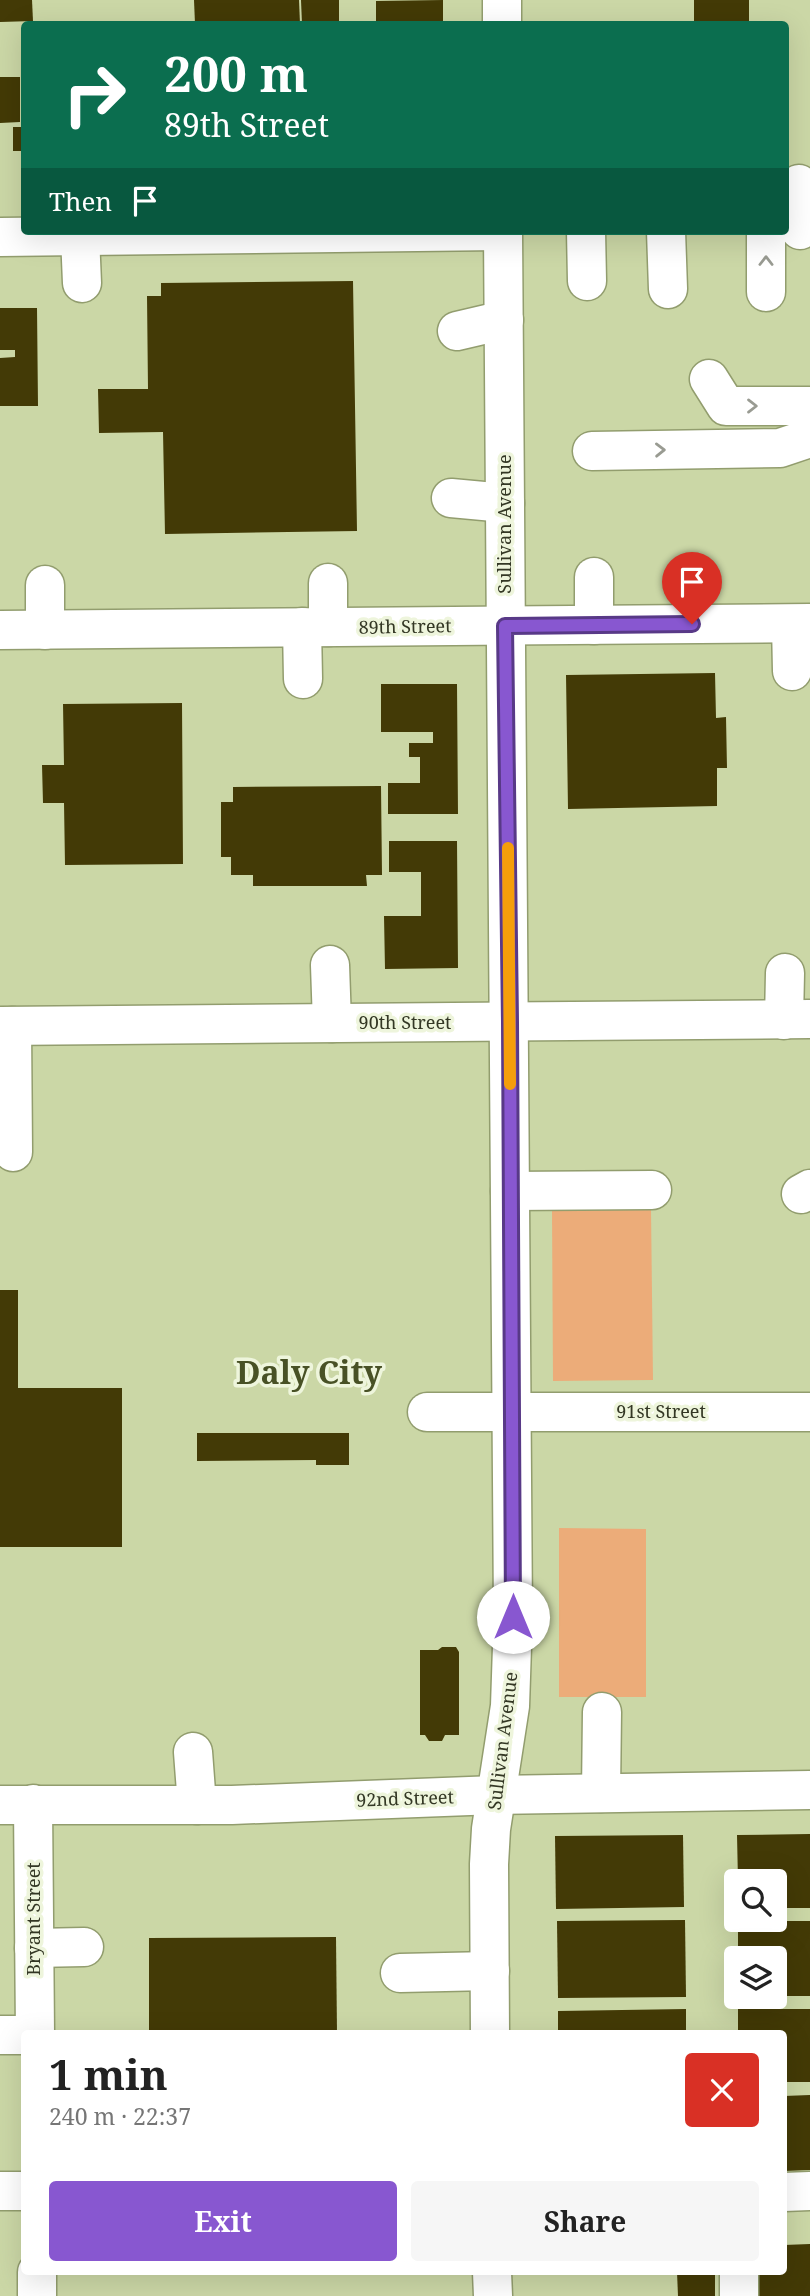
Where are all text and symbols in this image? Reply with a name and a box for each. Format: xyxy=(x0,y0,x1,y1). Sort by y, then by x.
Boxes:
text: 200 m xyxy=(164,40,308,106)
icon: right xyxy=(49,49,140,140)
text: 89th Street xyxy=(164,103,329,146)
icon: arrive xyxy=(126,182,164,220)
text: Then xyxy=(49,183,112,219)
one-way arrow xyxy=(758,256,774,266)
one-way arrow xyxy=(747,398,758,414)
one-way arrow xyxy=(655,442,666,458)
street label: Sullivan Avenue xyxy=(492,454,516,594)
pin xyxy=(662,552,722,624)
icon: arrive xyxy=(673,563,711,601)
street label: 89th Street xyxy=(358,613,452,639)
street label: 90th Street xyxy=(359,1010,451,1034)
district label: Daly City xyxy=(236,1350,382,1393)
street label: 91st Street xyxy=(616,1399,706,1423)
position arrow xyxy=(476,1580,550,1654)
street label: Sullivan Avenue xyxy=(482,1670,522,1811)
street label: 92nd Street xyxy=(356,1784,454,1812)
street label: Bryant Street xyxy=(21,1862,45,1976)
map controls xyxy=(724,1869,787,2009)
button: search xyxy=(724,1869,787,1932)
button: layers xyxy=(724,1946,787,2009)
text: 1 min xyxy=(49,2045,168,2102)
button: close xyxy=(685,2053,759,2127)
text: 240 m · 22:37 xyxy=(49,2100,191,2132)
button: Exit xyxy=(49,2181,397,2261)
button: Share xyxy=(411,2181,759,2261)

